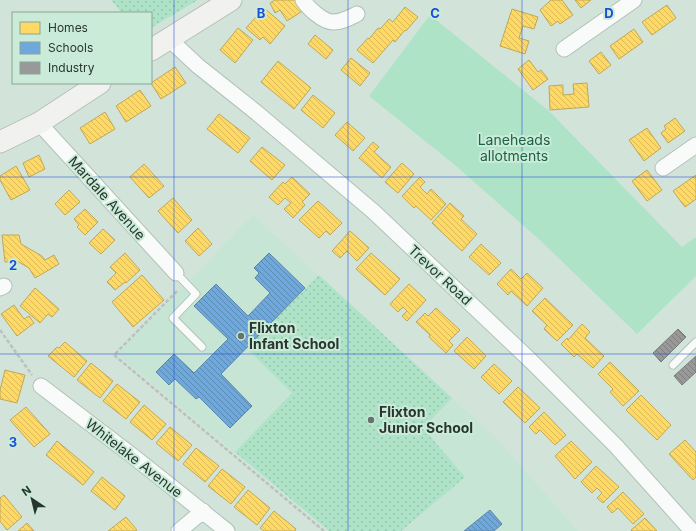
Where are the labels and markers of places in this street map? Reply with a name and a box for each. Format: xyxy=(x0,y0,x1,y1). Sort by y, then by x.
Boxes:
place label: Flixton Infant School xyxy=(249,319,339,352)
marker: Flixton Infant School xyxy=(236,331,246,341)
place label: Flixton Junior School xyxy=(379,403,473,436)
marker: Flixton Junior School xyxy=(366,415,376,425)

